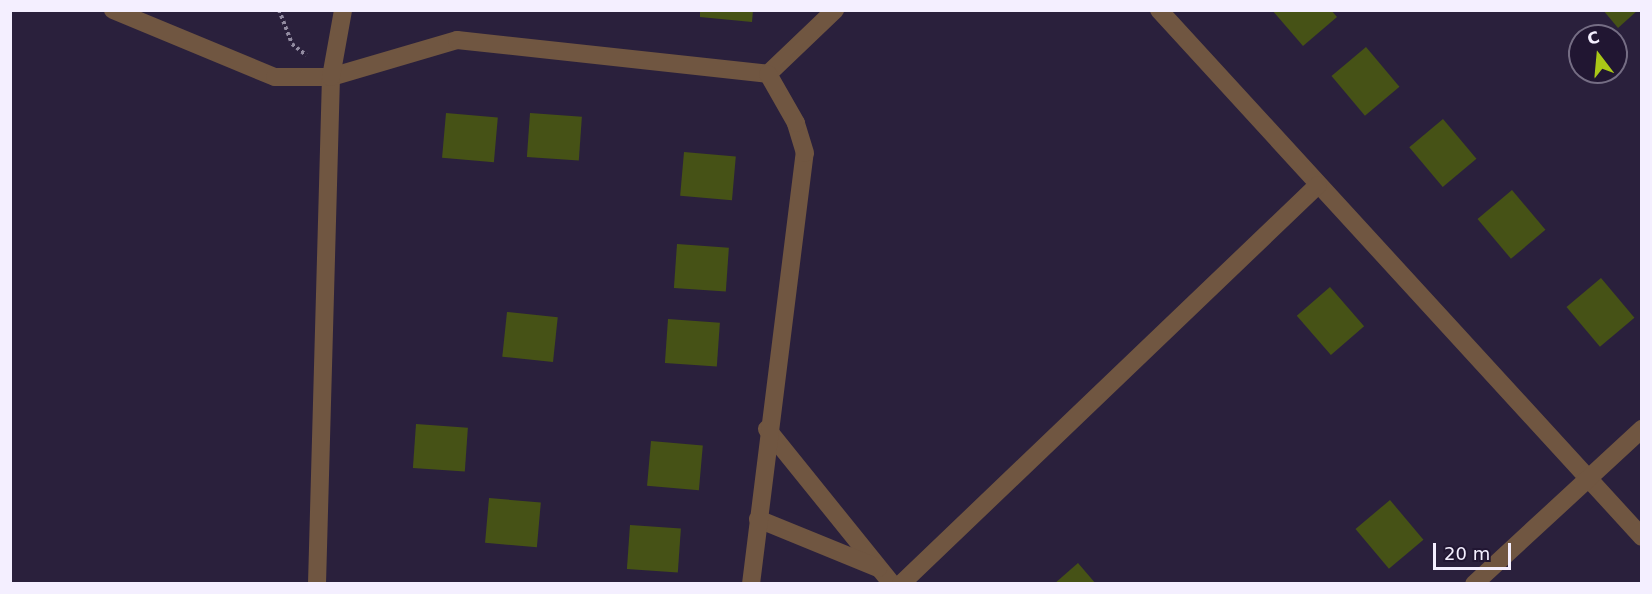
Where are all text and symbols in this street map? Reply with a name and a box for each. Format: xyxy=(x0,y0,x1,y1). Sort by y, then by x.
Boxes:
north arrow xyxy=(1568,24,1628,84)
text: С xyxy=(1585,27,1602,49)
scale bar xyxy=(1436,531,1514,569)
text: 20 m xyxy=(1444,543,1490,564)

